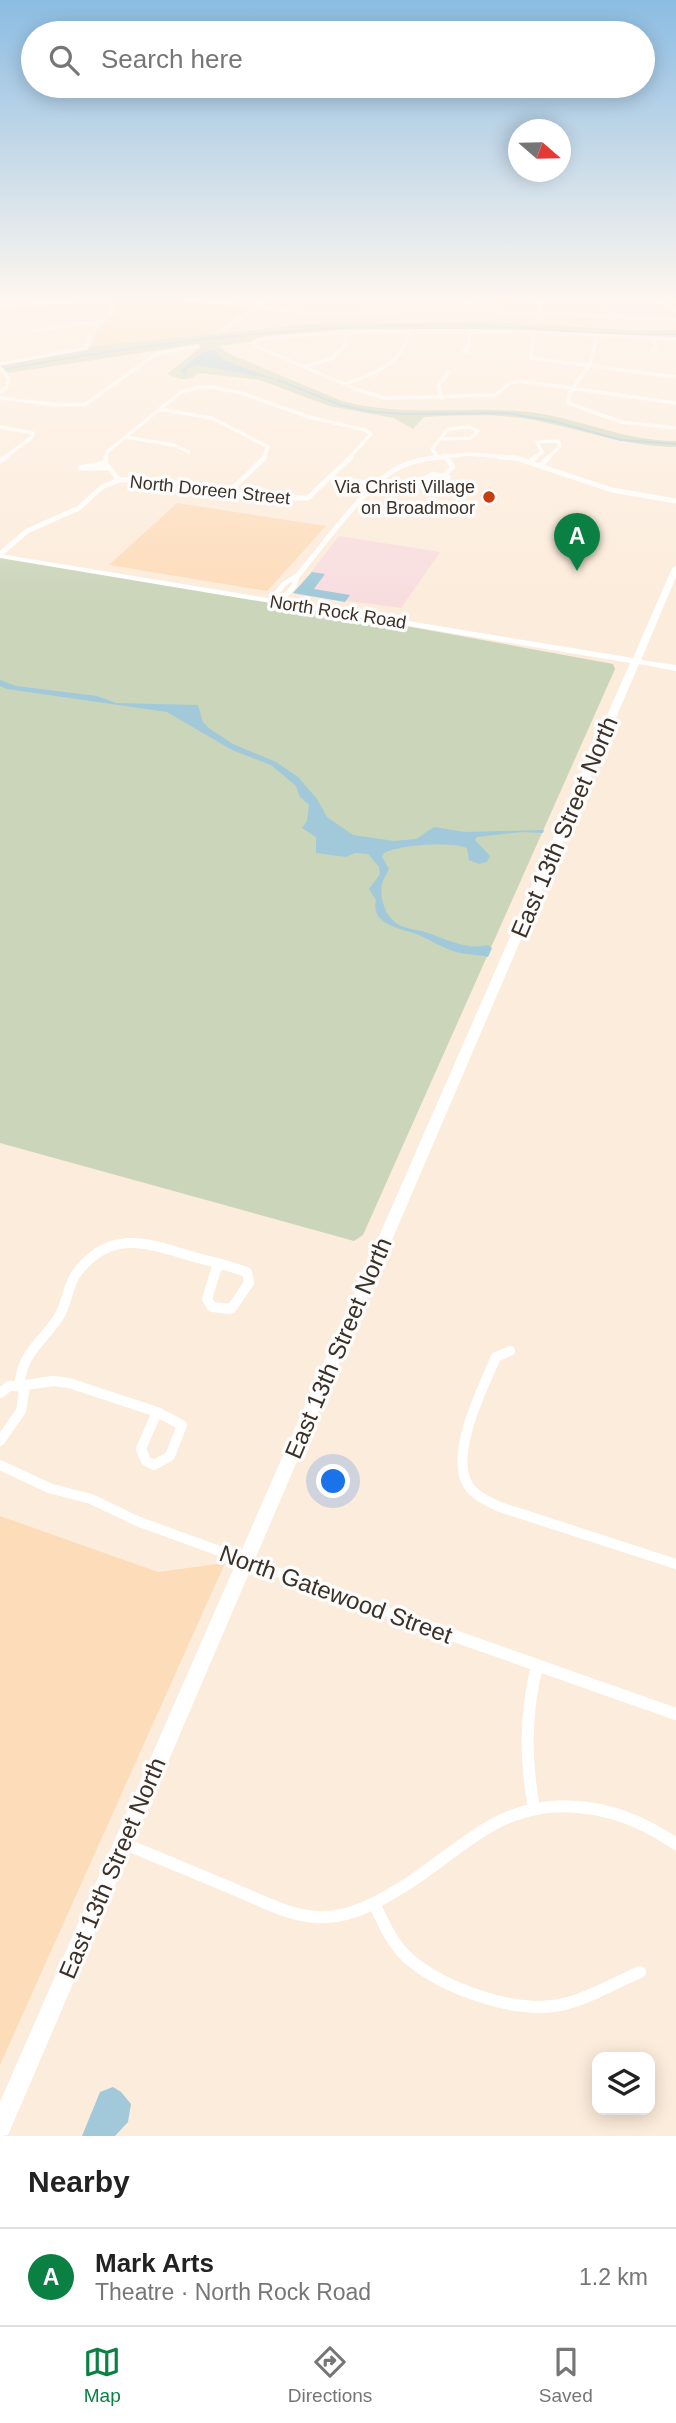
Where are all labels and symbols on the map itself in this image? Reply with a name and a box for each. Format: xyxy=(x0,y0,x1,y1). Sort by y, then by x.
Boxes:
north arrow xyxy=(508,119,571,182)
street label: North Doreen Street xyxy=(129,472,291,508)
place label: Via Christi Village on Broadmoor xyxy=(335,477,475,518)
marker: Via Christi Village on Broadmoor xyxy=(481,489,497,505)
pin: A xyxy=(554,513,600,571)
street label: North Rock Road xyxy=(268,591,408,633)
street label: East 13th Street North xyxy=(505,712,623,942)
street label: East 13th Street North xyxy=(279,1233,397,1463)
your location xyxy=(316,1464,350,1498)
street label: North Gatewood Street xyxy=(216,1539,456,1649)
street label: East 13th Street North xyxy=(53,1753,171,1983)

